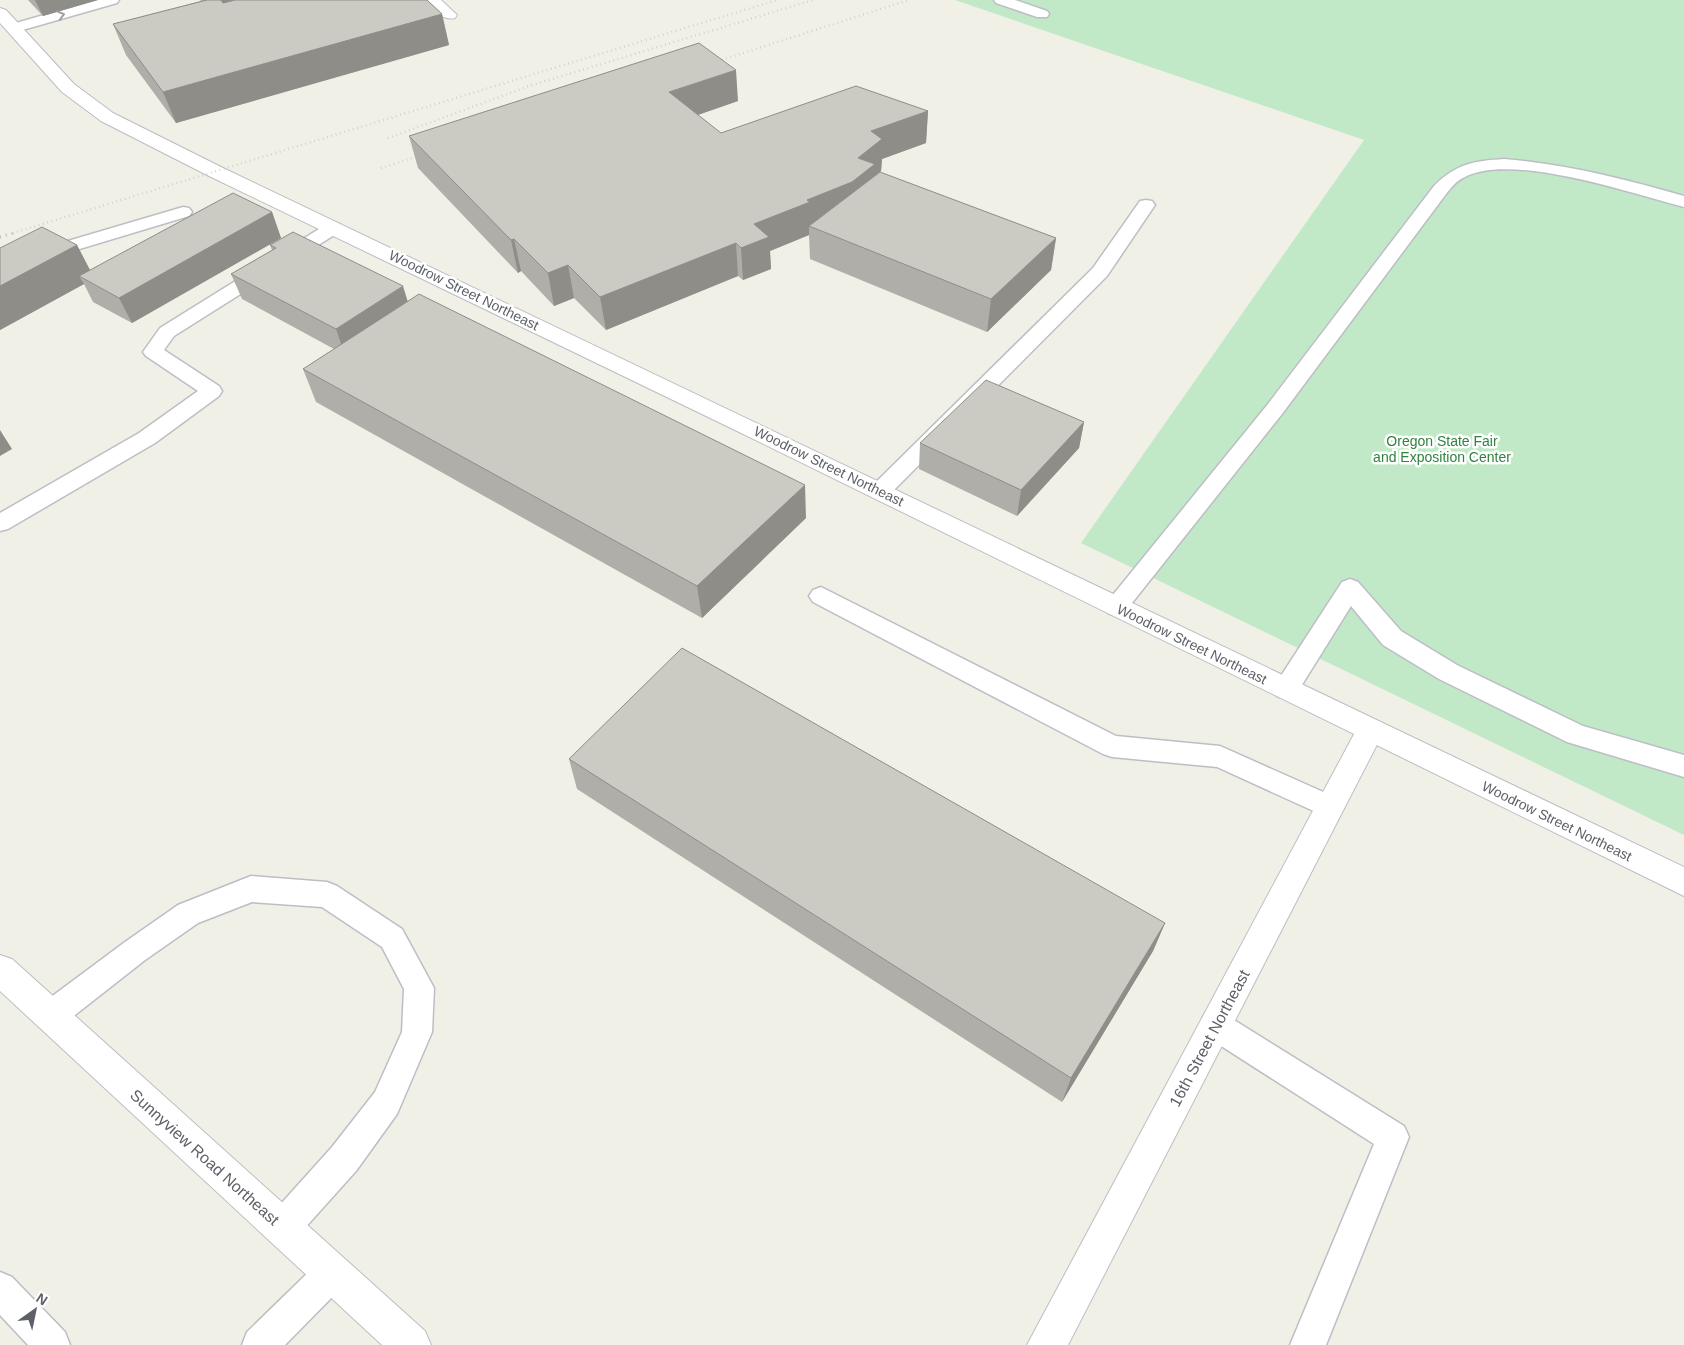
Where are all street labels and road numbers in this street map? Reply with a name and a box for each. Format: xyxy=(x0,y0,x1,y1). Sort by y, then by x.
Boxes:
street label: Woodrow Street Northeast xyxy=(386,247,542,333)
street label: Woodrow Street Northeast xyxy=(751,423,907,509)
street label: Woodrow Street Northeast xyxy=(1114,601,1270,687)
street label: Woodrow Street Northeast xyxy=(1479,778,1635,864)
street label: 16th Street Northeast xyxy=(1166,967,1253,1109)
street label: Sunnyview Road Northeast xyxy=(127,1086,283,1229)

